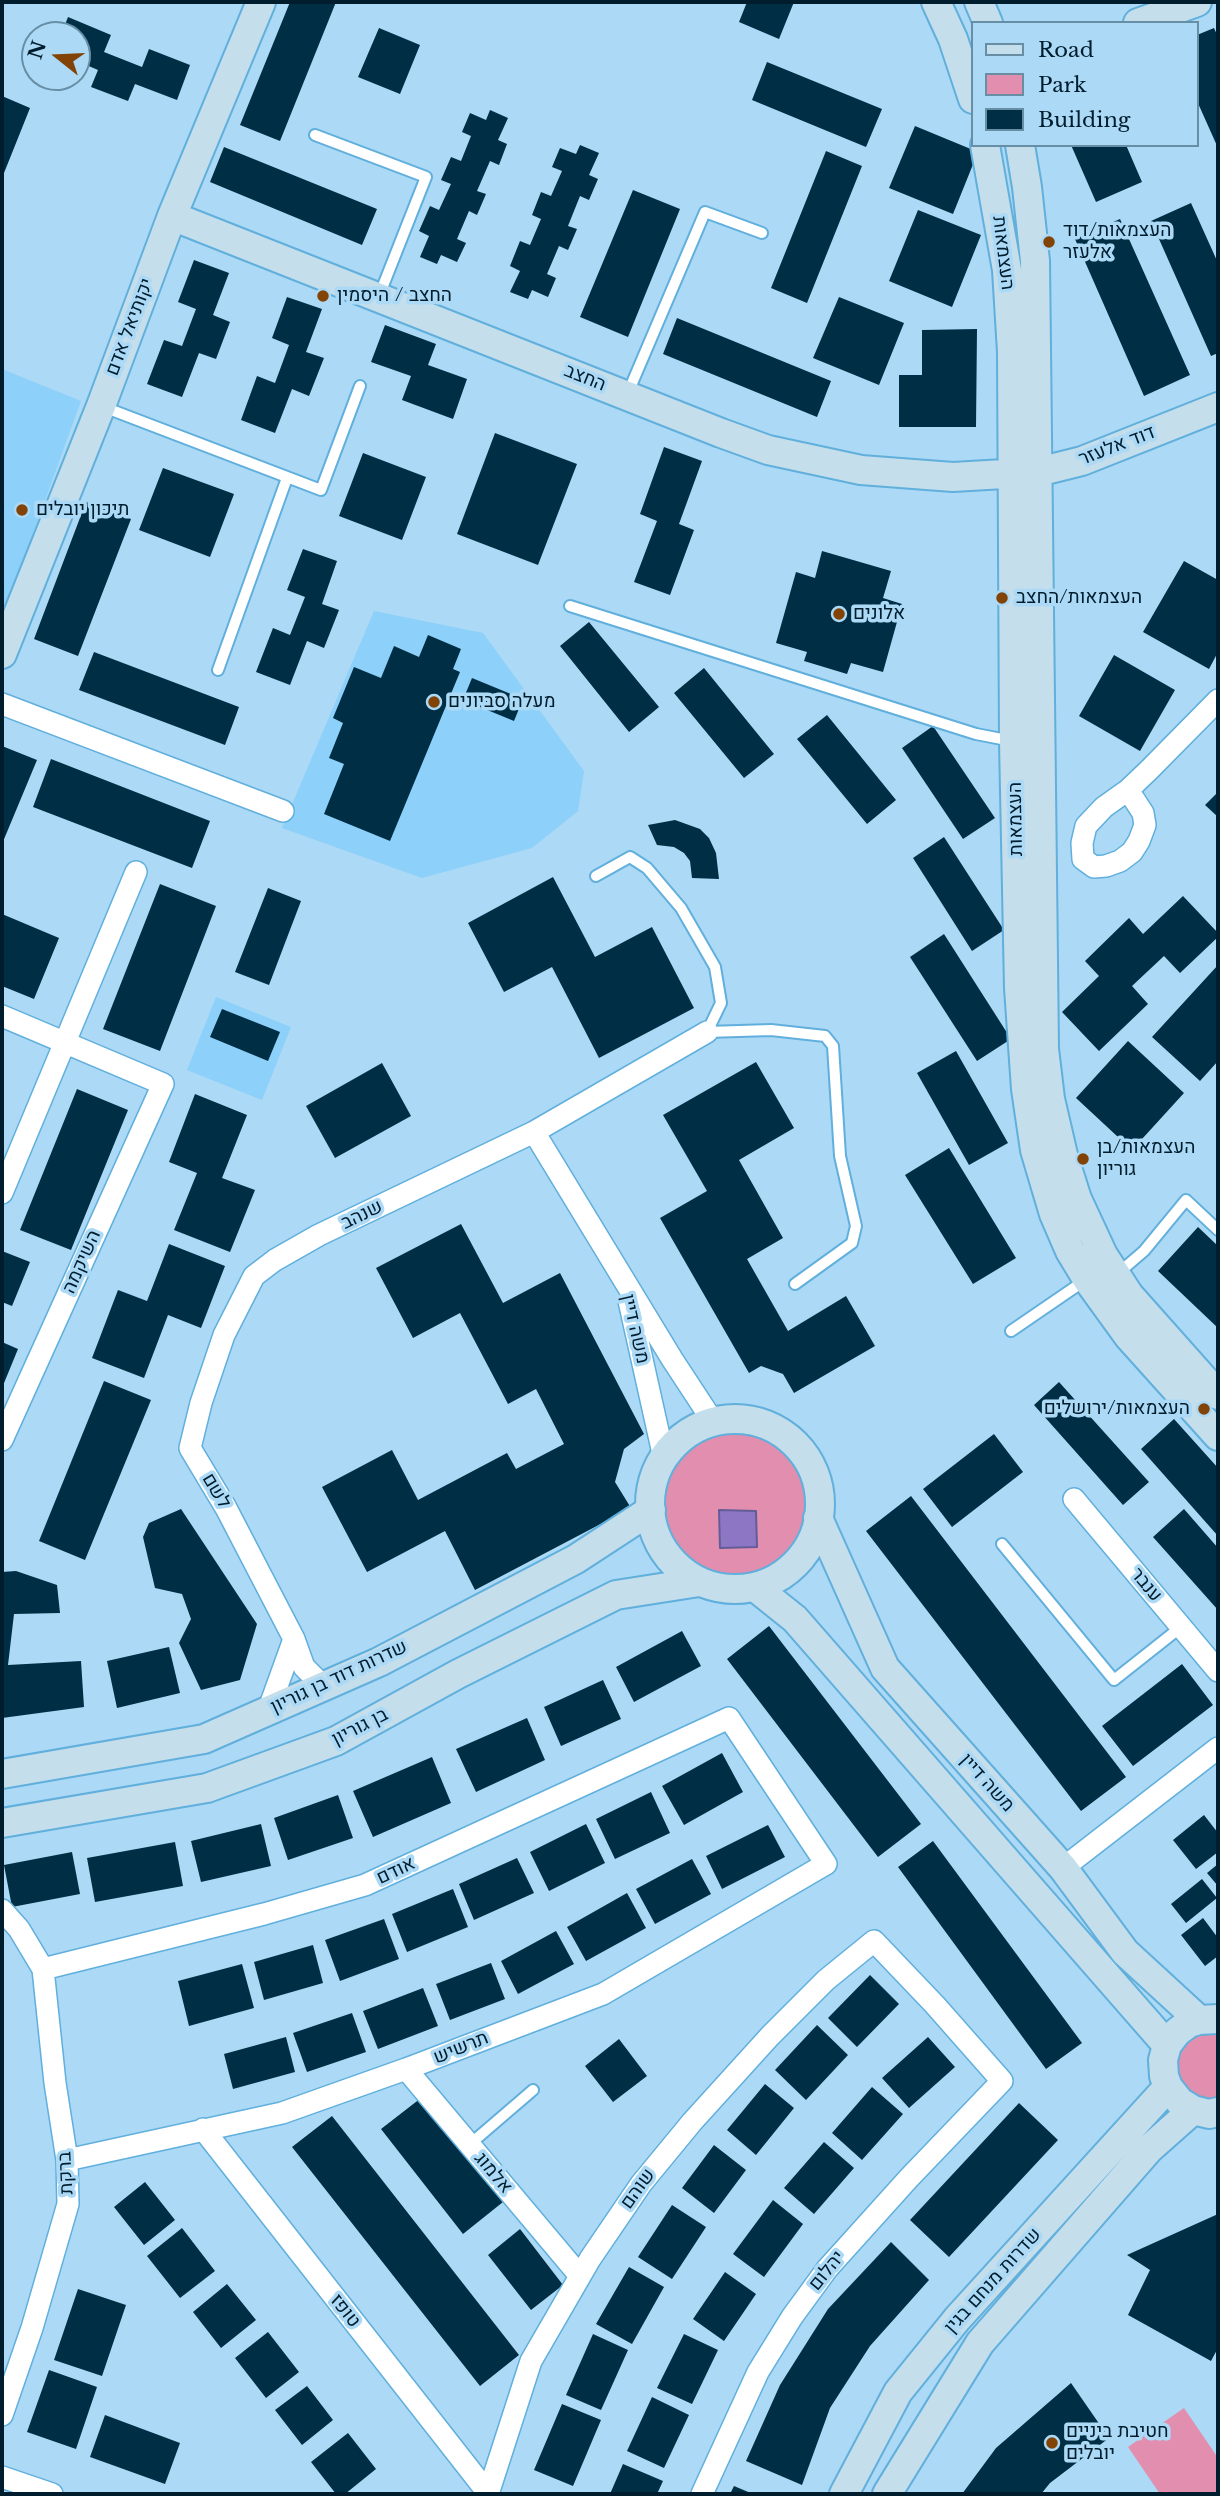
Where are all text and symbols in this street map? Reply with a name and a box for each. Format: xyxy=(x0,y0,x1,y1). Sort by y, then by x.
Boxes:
north arrow xyxy=(21,21,91,91)
legend xyxy=(972,21,1199,147)
text: Road xyxy=(1038,37,1094,63)
text: N xyxy=(24,38,51,62)
text: Park xyxy=(1038,72,1087,98)
text: Building xyxy=(1038,107,1130,133)
street label: העצמאות xyxy=(987,215,1019,291)
place label: העצמאות/דוד אלעזר xyxy=(1063,220,1171,264)
marker: העצמאות/דוד אלעזר xyxy=(1041,234,1057,250)
street label: יקותיאל אדם xyxy=(101,275,159,379)
place label: החצב / היסמין xyxy=(337,285,452,307)
marker: החצב / היסמין xyxy=(315,288,331,304)
street label: החצב xyxy=(561,359,609,397)
street label: דוד אלעזר xyxy=(1076,421,1158,471)
place label: תיכון יובלים xyxy=(36,499,129,521)
marker: תיכון יובלים xyxy=(14,502,30,518)
place label: העצמאות/החצב xyxy=(1016,587,1142,609)
marker: העצמאות/החצב xyxy=(994,590,1010,606)
place label: אלונים xyxy=(853,603,905,625)
marker: אלונים xyxy=(831,606,847,622)
place label: מעלה סביונים xyxy=(448,691,556,713)
marker: מעלה סביונים xyxy=(426,694,442,710)
street label: העצמאות xyxy=(1004,782,1028,856)
place label: העצמאות/בן גוריון xyxy=(1097,1137,1195,1181)
marker: העצמאות/בן גוריון xyxy=(1075,1151,1091,1167)
street label: שנהב xyxy=(338,1195,386,1235)
street label: השיקמה xyxy=(58,1227,106,1297)
street label: משה דיין xyxy=(616,1292,654,1366)
place label: העצמאות/ירושלים xyxy=(1044,1398,1190,1420)
marker: העצמאות/ירושלים xyxy=(1196,1401,1212,1417)
street label: לשם xyxy=(197,1469,235,1513)
street label: ענבר xyxy=(1125,1563,1167,1607)
street label: שדרות דוד בן גוריון xyxy=(267,1635,411,1719)
street label: בן גוריון xyxy=(328,1703,392,1751)
street label: משה דיין xyxy=(955,1749,1019,1817)
street label: אודם xyxy=(373,1852,419,1890)
street label: תרשיש xyxy=(430,2027,492,2069)
street label: אלמוג xyxy=(469,2148,517,2198)
street label: ברקת xyxy=(53,2151,79,2195)
street label: שוהם xyxy=(616,2165,660,2213)
street label: שדרות מנחם בגין xyxy=(940,2224,1046,2338)
street label: יהלום xyxy=(804,2247,850,2295)
street label: טופז xyxy=(325,2290,365,2332)
place label: חטיבת ביניים יובלים xyxy=(1066,2421,1168,2465)
marker: חטיבת ביניים יובלים xyxy=(1044,2435,1060,2451)

